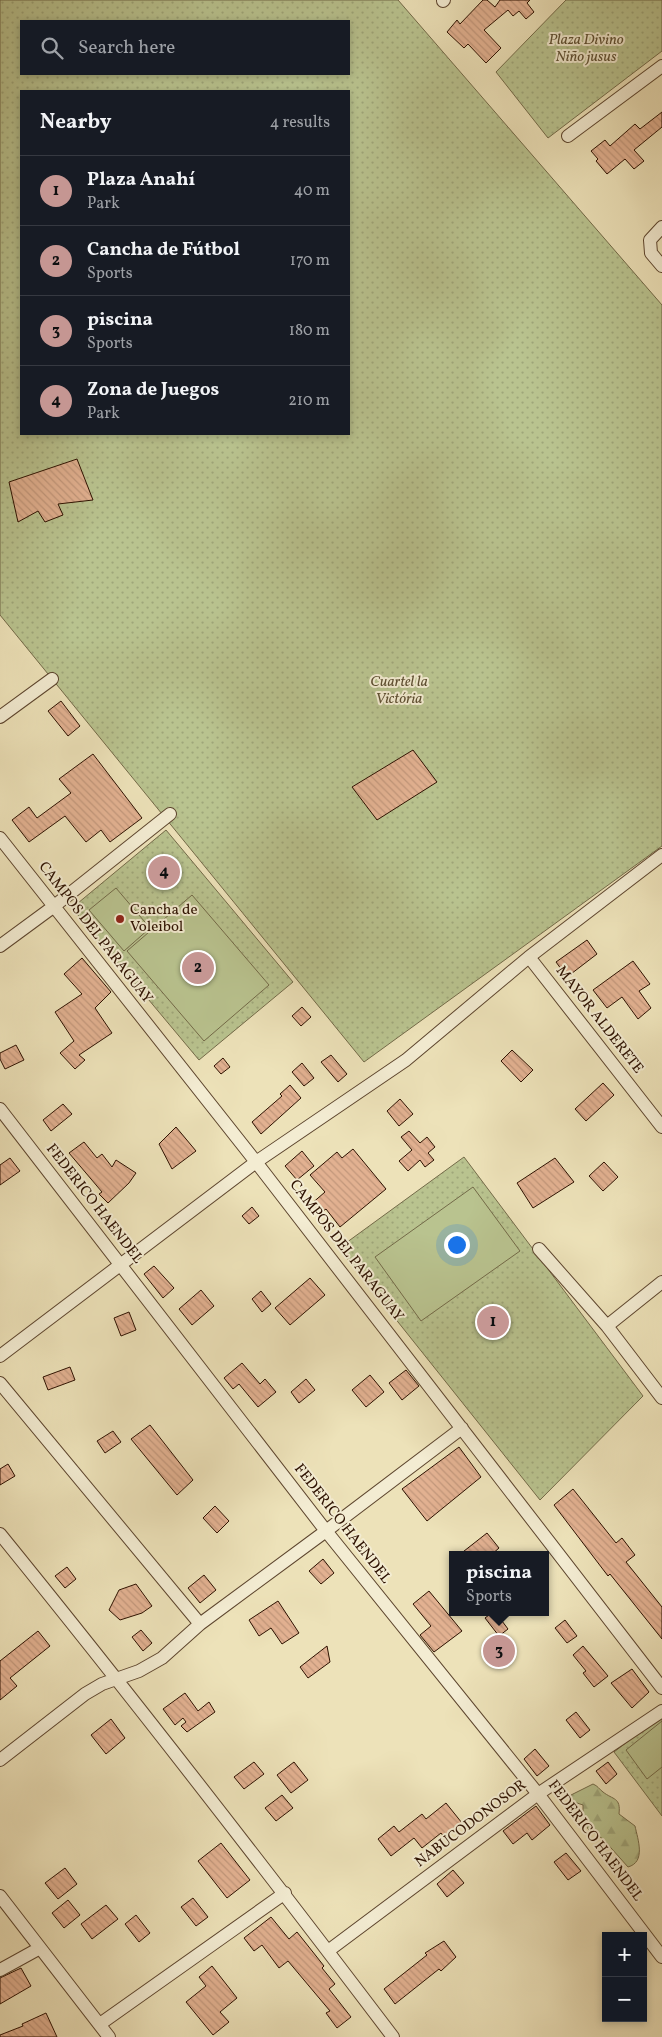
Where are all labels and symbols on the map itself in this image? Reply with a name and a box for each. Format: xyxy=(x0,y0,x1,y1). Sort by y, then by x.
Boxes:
park label: Plaza Divino Niño jusus xyxy=(548,30,624,68)
park label: Cuartel la Victória xyxy=(370,672,428,710)
pin: 4 xyxy=(148,853,180,891)
street label: CAMPOS DEL PARAGUAY xyxy=(33,858,157,1009)
place label: Cancha de Voleibol xyxy=(130,900,198,938)
marker: Cancha de Voleibol xyxy=(114,913,126,925)
pin: 2 xyxy=(182,949,214,987)
street label: MAYOR ALDERETE xyxy=(550,962,648,1078)
street label: FEDERICO HAENDEL xyxy=(41,1140,148,1269)
street label: CAMPOS DEL PARAGUAY xyxy=(284,1176,408,1327)
your location xyxy=(444,1232,470,1258)
pin: 1 xyxy=(477,1303,509,1341)
street label: FEDERICO HAENDEL xyxy=(289,1460,396,1589)
pin: 3 xyxy=(483,1632,515,1670)
street label: NABUCODONOSOR xyxy=(411,1775,531,1873)
street label: FEDERICO HAENDEL xyxy=(542,1776,648,1906)

